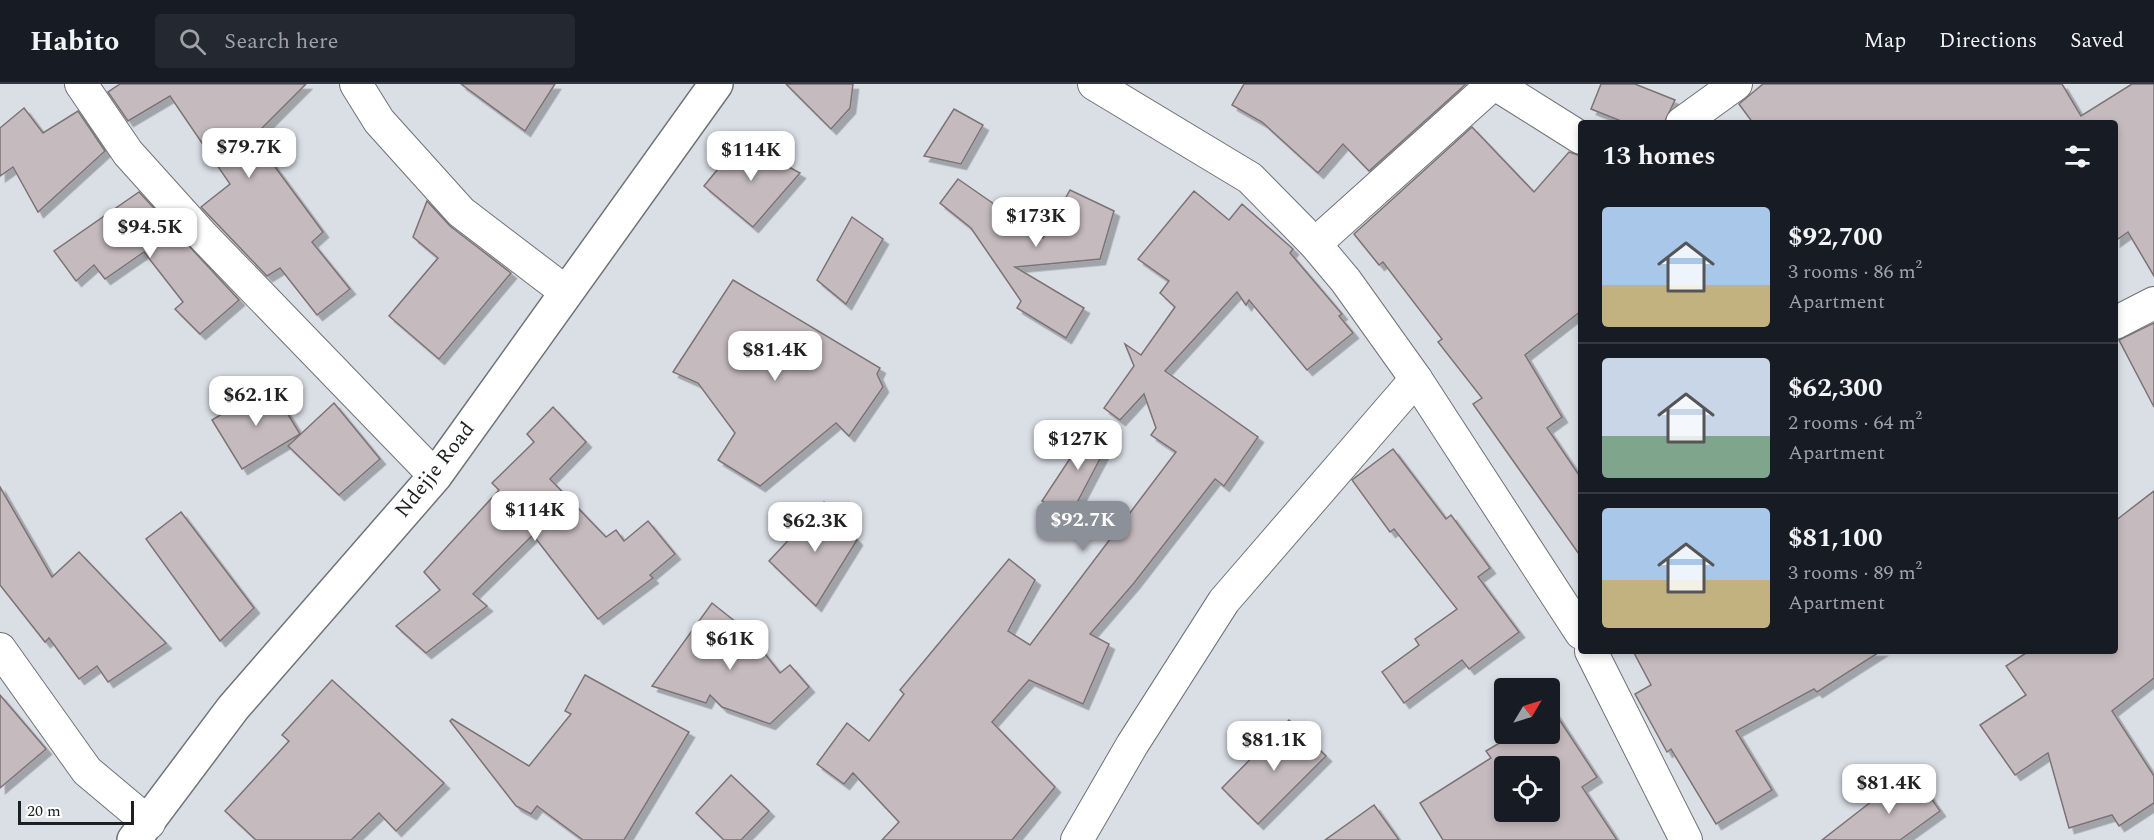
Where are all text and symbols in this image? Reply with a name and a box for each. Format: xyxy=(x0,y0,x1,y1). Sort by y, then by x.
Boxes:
search box xyxy=(155,14,575,68)
text: Habito xyxy=(30,20,119,63)
icon: search xyxy=(176,25,209,58)
text: Search here xyxy=(224,25,338,58)
text: Map xyxy=(1864,25,1906,57)
text: Directions xyxy=(1939,25,2037,57)
text: Saved xyxy=(2070,25,2124,57)
pin: $79.7K xyxy=(200,128,298,179)
pin: $114K xyxy=(709,131,793,182)
text: $79.7K xyxy=(216,132,282,162)
text: $114K xyxy=(721,135,781,165)
text: 13 homes xyxy=(1602,136,1716,176)
icon: filters xyxy=(2061,140,2094,173)
pin: $173K xyxy=(994,197,1078,248)
text: $173K xyxy=(1006,201,1066,231)
pin: $94.5K xyxy=(101,208,199,259)
text: $94.5K xyxy=(117,212,183,242)
text: $92,700 xyxy=(1788,217,1882,257)
icon: home xyxy=(1650,231,1722,303)
text: 3 rooms · 86 m² xyxy=(1788,257,1922,287)
text: Apartment xyxy=(1788,287,1885,317)
pin: $81.4K xyxy=(726,331,824,382)
text: $81.4K xyxy=(742,335,808,365)
text: $62,300 xyxy=(1788,368,1882,408)
pin: $62.1K xyxy=(207,376,305,427)
text: $62.1K xyxy=(223,380,289,410)
icon: home xyxy=(1650,382,1722,454)
text: 2 rooms · 64 m² xyxy=(1788,408,1922,438)
street label: Ndejje Road xyxy=(387,415,483,525)
pin: $127K xyxy=(1036,420,1120,471)
text: $127K xyxy=(1048,424,1108,454)
text: Apartment xyxy=(1788,438,1885,468)
pin: $114K xyxy=(493,491,577,542)
text: $114K xyxy=(505,495,565,525)
pin: $92.7K xyxy=(1034,501,1132,552)
pin: $62.3K xyxy=(766,502,864,553)
text: $92.7K xyxy=(1050,505,1116,535)
text: $62.3K xyxy=(782,506,848,536)
text: $81,100 xyxy=(1788,518,1882,558)
icon: home xyxy=(1650,532,1722,604)
text: 3 rooms · 89 m² xyxy=(1788,558,1922,588)
text: Apartment xyxy=(1788,588,1885,618)
pin: $61K xyxy=(694,620,766,671)
text: $61K xyxy=(705,624,755,654)
north arrow xyxy=(1494,678,1560,744)
map controls xyxy=(1494,678,1560,822)
pin: $81.1K xyxy=(1225,721,1323,772)
text: $81.1K xyxy=(1241,725,1307,755)
button: locate xyxy=(1494,756,1560,822)
pin: $81.4K xyxy=(1840,764,1938,815)
text: $81.4K xyxy=(1856,768,1922,798)
scale bar xyxy=(18,798,134,826)
text: 20 m xyxy=(27,799,61,823)

